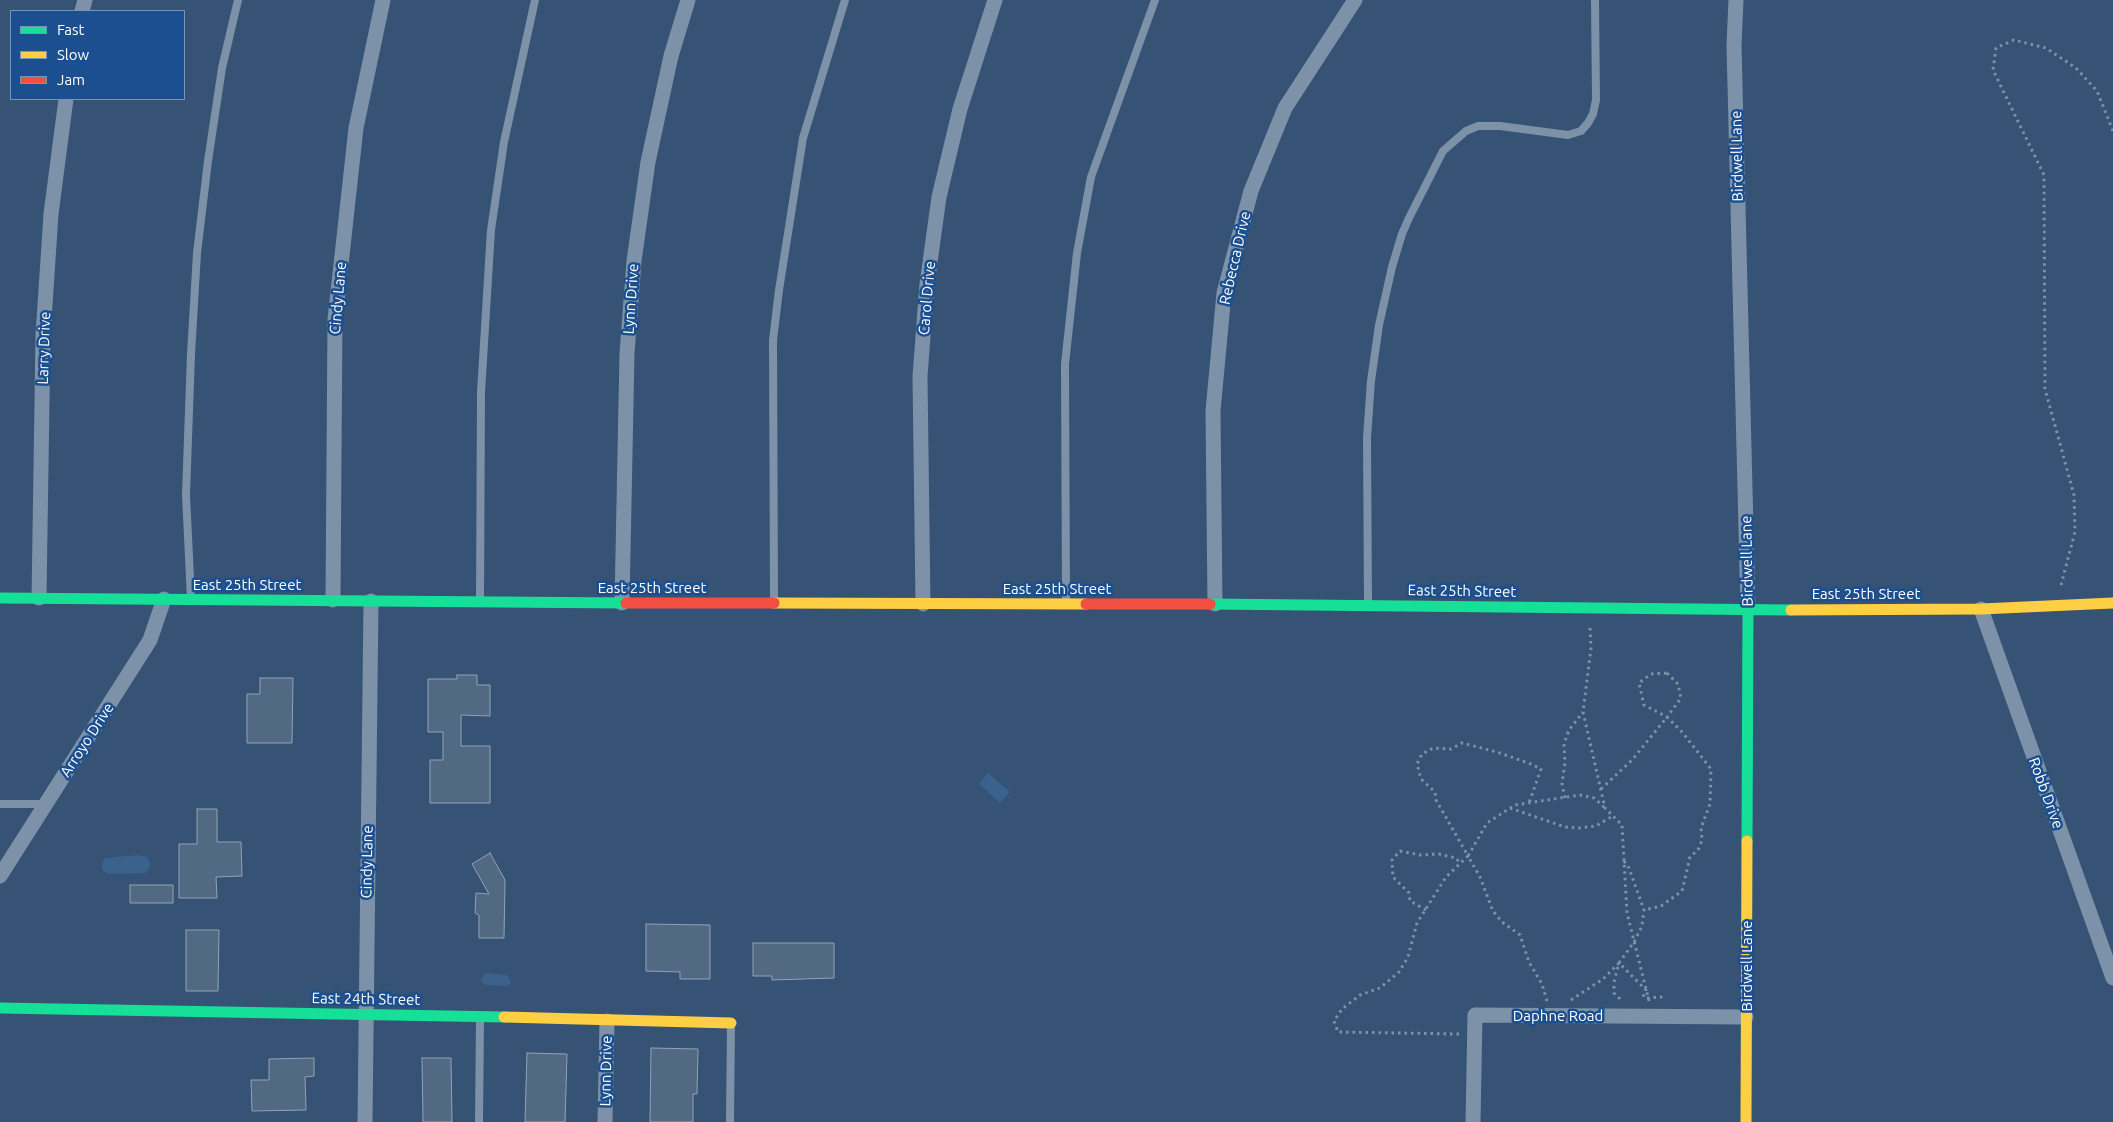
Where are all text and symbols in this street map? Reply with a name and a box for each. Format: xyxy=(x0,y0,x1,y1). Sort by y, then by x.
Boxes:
legend xyxy=(10,10,185,100)
text: Fast xyxy=(57,21,84,38)
text: Slow xyxy=(57,46,89,63)
text: Jam xyxy=(57,71,85,88)
street label: Birdwell Lane xyxy=(1727,110,1747,202)
street label: Rebecca Drive xyxy=(1216,210,1254,306)
street label: Carol Drive xyxy=(915,260,939,336)
street label: Cindy Lane xyxy=(326,261,350,335)
street label: Lynn Drive xyxy=(620,263,642,335)
street label: Larry Drive xyxy=(34,311,54,385)
street label: Birdwell Lane xyxy=(1737,515,1757,607)
street label: East 25th Street xyxy=(193,576,301,594)
street label: East 25th Street xyxy=(598,579,706,597)
street label: East 25th Street xyxy=(1003,580,1111,598)
street label: East 25th Street xyxy=(1408,581,1516,601)
street label: East 25th Street xyxy=(1812,585,1920,603)
street label: Arroyo Drive xyxy=(56,700,118,780)
street label: Robb Drive xyxy=(2025,755,2067,831)
street label: Cindy Lane xyxy=(357,825,377,899)
street label: Birdwell Lane xyxy=(1738,920,1756,1012)
street label: East 24th Street xyxy=(312,989,420,1009)
street label: Daphne Road xyxy=(1513,1007,1603,1025)
street label: Lynn Drive xyxy=(596,1036,616,1106)

